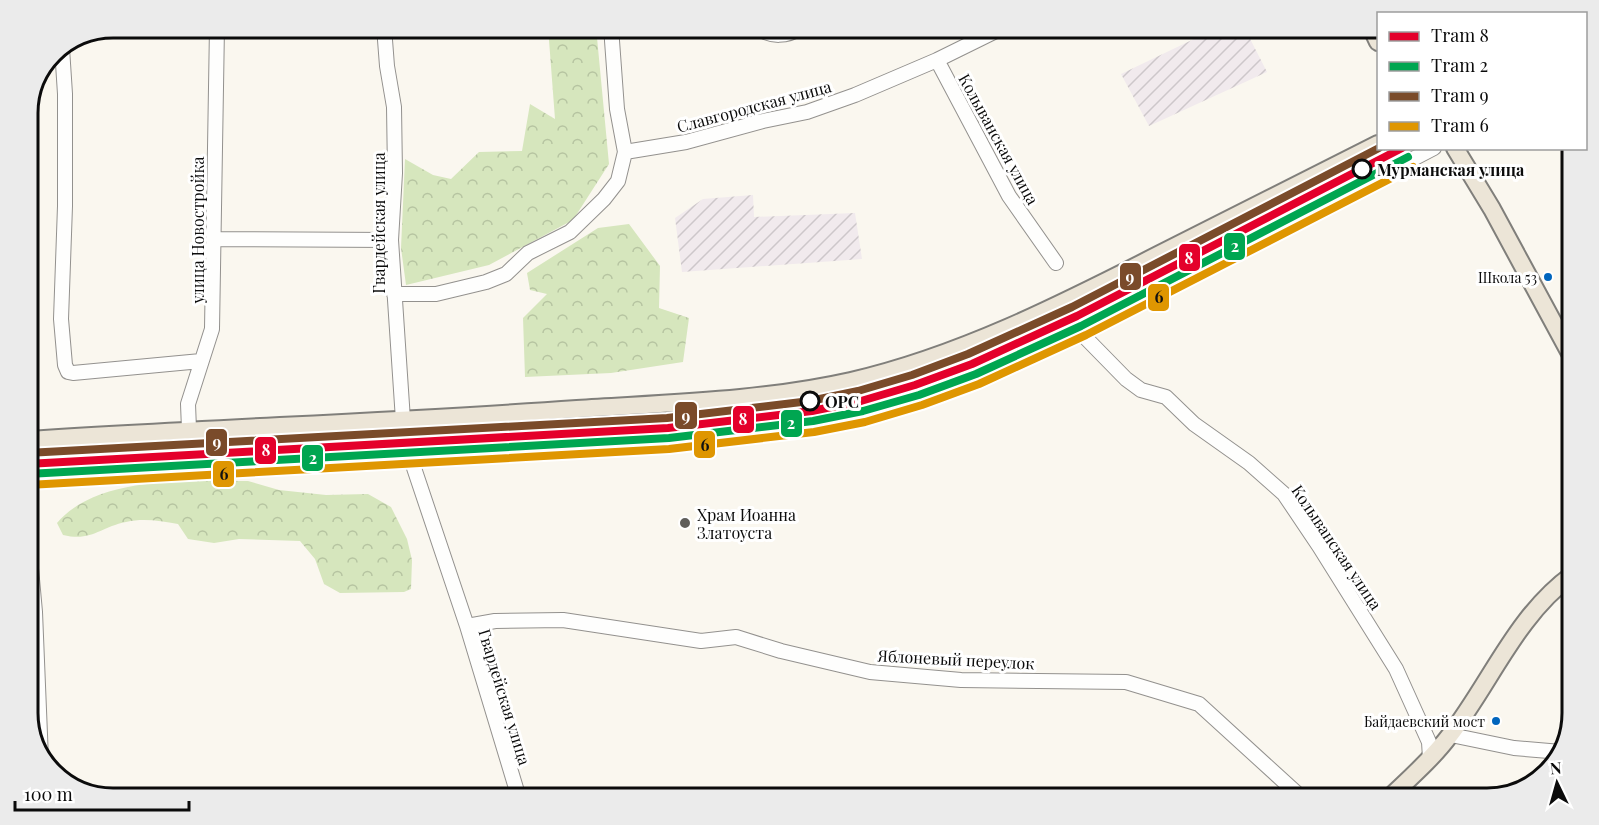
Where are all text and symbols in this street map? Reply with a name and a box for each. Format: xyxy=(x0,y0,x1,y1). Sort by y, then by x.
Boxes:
legend xyxy=(1377,12,1587,150)
text: Tram 8 xyxy=(1431,23,1489,47)
text: Tram 2 xyxy=(1431,53,1488,77)
street label: Колыванская улица xyxy=(954,70,1044,208)
street label: Славгородская улица xyxy=(674,75,834,137)
text: Tram 9 xyxy=(1431,83,1489,107)
text: Tram 6 xyxy=(1431,113,1489,137)
street label: Гвардейская улица xyxy=(368,152,389,294)
street label: улица Новостройка xyxy=(187,156,208,305)
marker: Мурманская улица xyxy=(1352,159,1372,179)
place label: Мурманская улица xyxy=(1377,159,1525,180)
line badge: 2 xyxy=(1223,232,1246,261)
text: 2 xyxy=(1231,235,1239,256)
line badge: 8 xyxy=(1178,243,1201,272)
text: 8 xyxy=(1185,247,1194,268)
line badge: 9 xyxy=(1119,262,1142,291)
text: 9 xyxy=(1126,266,1135,287)
place label: Школа 53 xyxy=(1478,268,1537,287)
marker: Школа 53 xyxy=(1542,271,1554,283)
line badge: 6 xyxy=(1147,283,1170,312)
text: 6 xyxy=(1155,286,1164,307)
marker: ОРС xyxy=(800,391,820,411)
place label: ОРС xyxy=(825,391,859,412)
line badge: 9 xyxy=(674,401,698,430)
text: 9 xyxy=(682,405,691,426)
line badge: 8 xyxy=(732,405,755,434)
text: 8 xyxy=(739,408,748,429)
line badge: 2 xyxy=(780,409,803,438)
text: 2 xyxy=(787,412,795,433)
line badge: 9 xyxy=(205,428,228,457)
line badge: 6 xyxy=(693,430,716,459)
text: 9 xyxy=(213,431,222,452)
text: 6 xyxy=(701,434,710,455)
line badge: 8 xyxy=(254,436,277,465)
text: 8 xyxy=(262,439,271,460)
line badge: 2 xyxy=(301,444,324,472)
text: 2 xyxy=(309,447,317,468)
line badge: 6 xyxy=(212,460,235,488)
text: 6 xyxy=(220,463,229,484)
street label: Колыванская улица xyxy=(1287,480,1387,614)
place label: Храм Иоанна Златоуста xyxy=(697,504,796,543)
marker: Храм Иоанна Златоуста xyxy=(678,516,692,530)
street label: Гвардейская улица xyxy=(474,626,536,768)
street label: Яблоневый переулок xyxy=(876,644,1035,674)
place label: Байдаевский мост xyxy=(1364,712,1485,731)
marker: Байдаевский мост xyxy=(1490,715,1502,727)
north arrow xyxy=(1527,753,1587,813)
text: N xyxy=(1549,757,1563,779)
scale bar xyxy=(15,774,189,812)
text: 100 m xyxy=(24,782,73,806)

